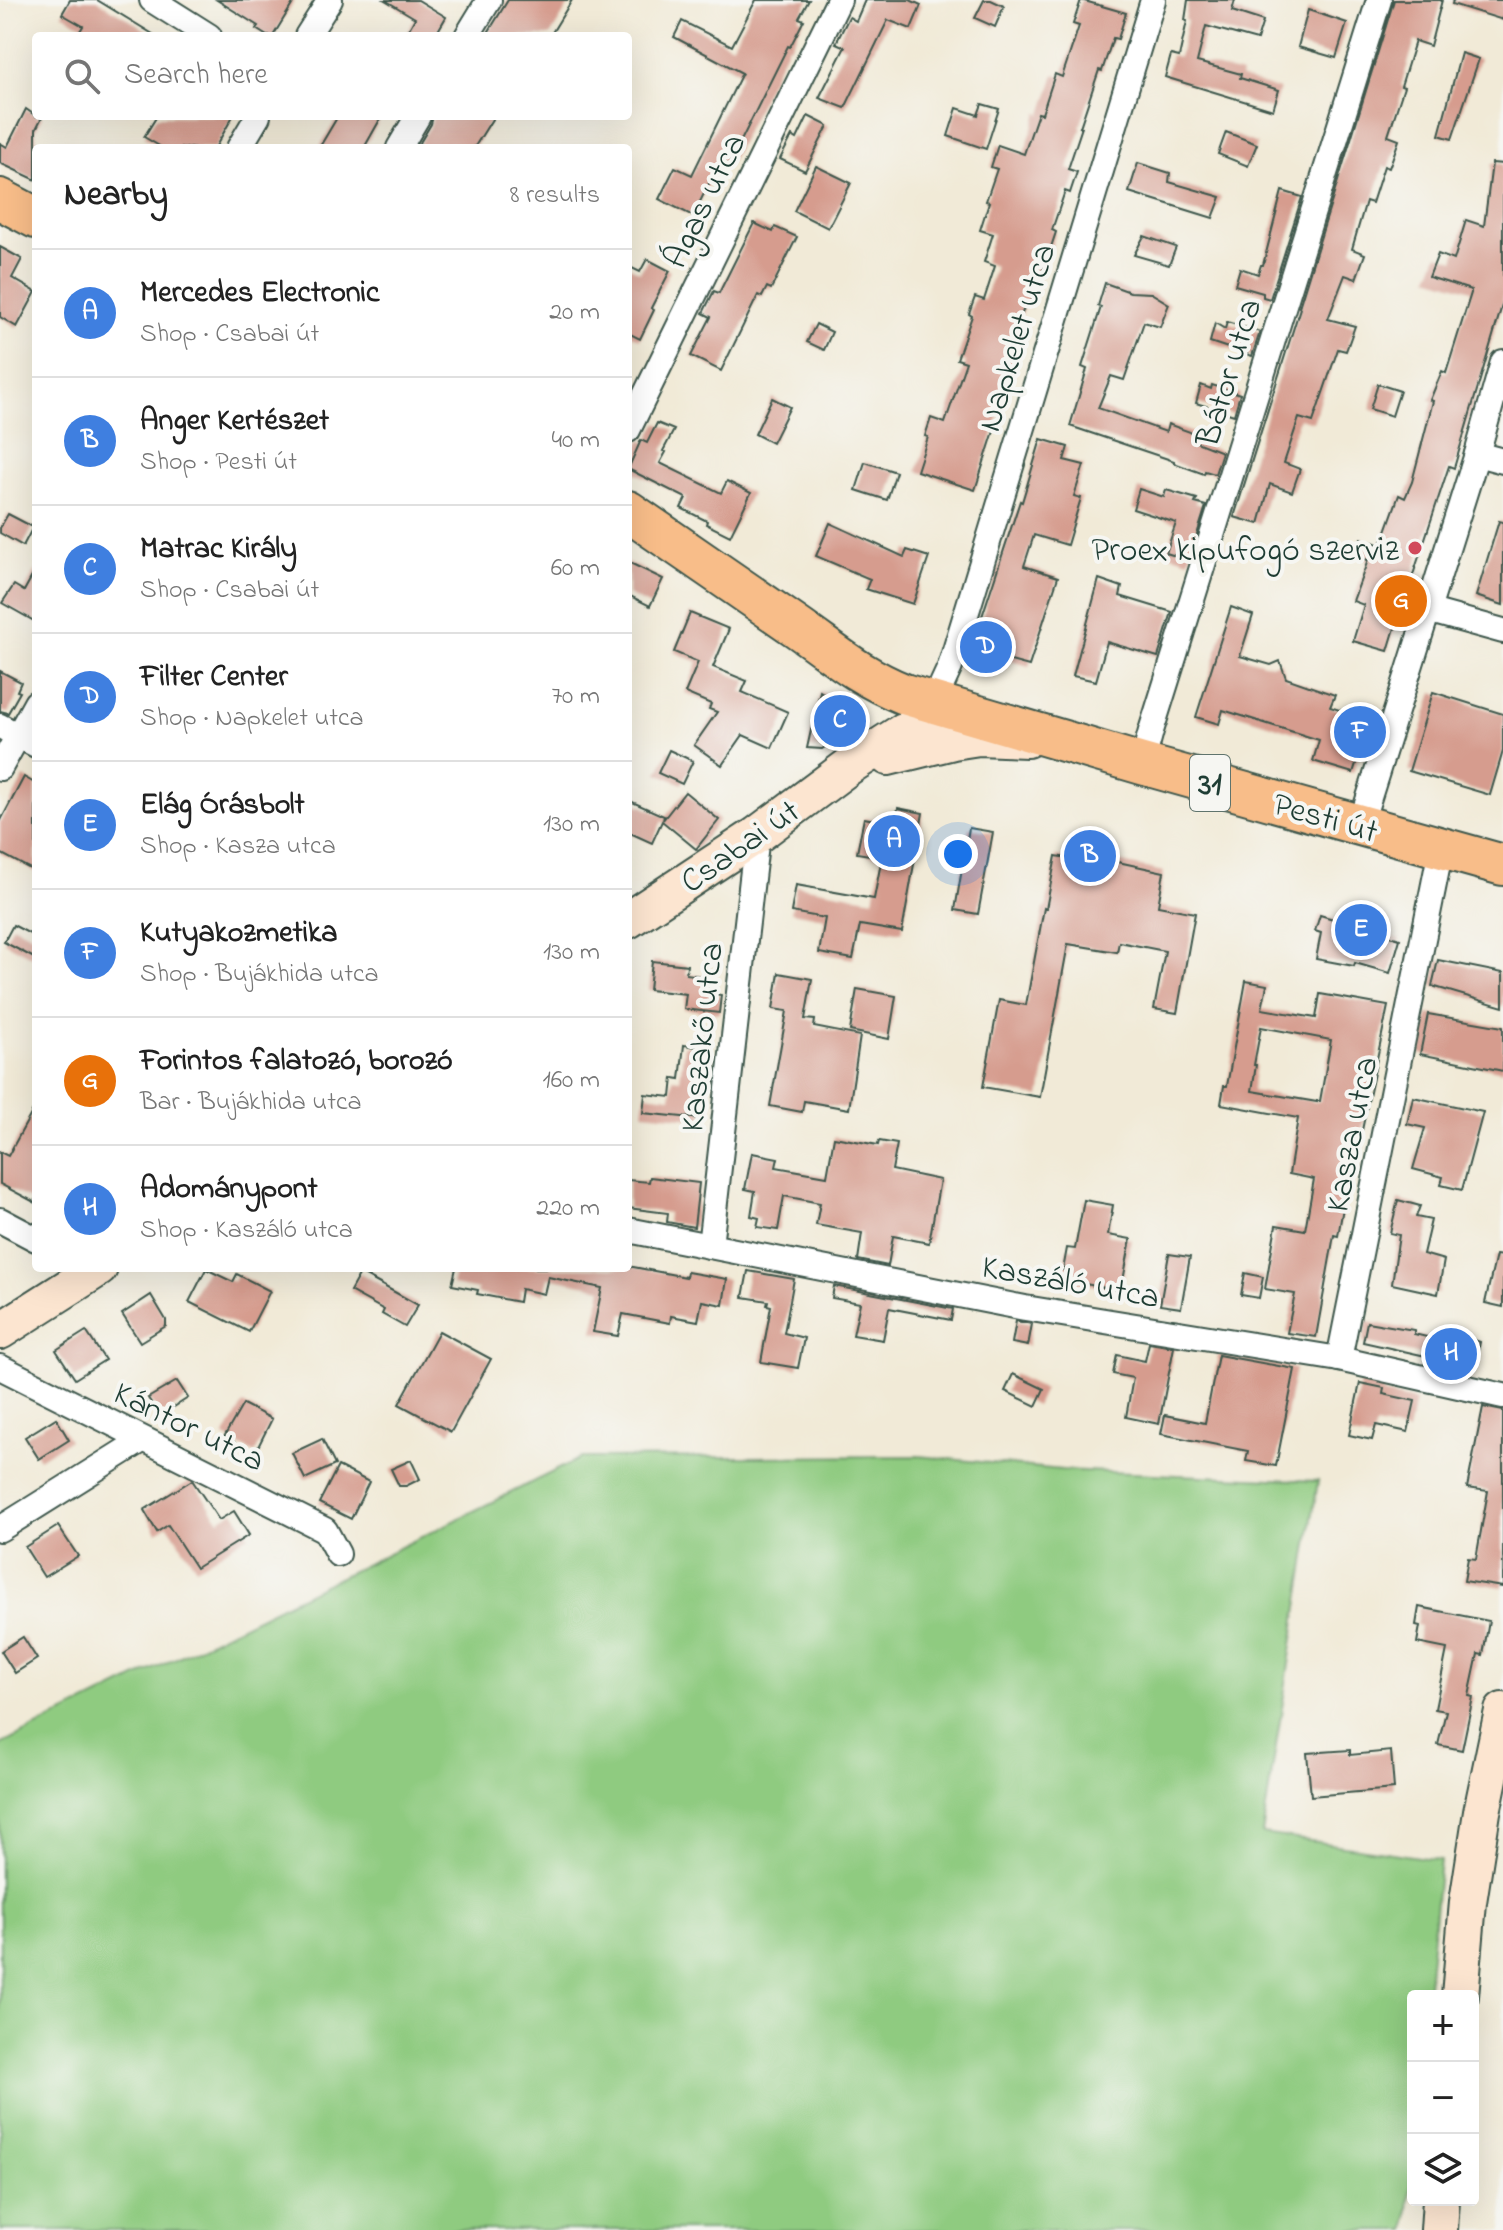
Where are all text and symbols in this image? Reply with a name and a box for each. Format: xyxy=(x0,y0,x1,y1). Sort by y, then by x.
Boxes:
search box xyxy=(32,32,632,120)
icon: search xyxy=(60,54,104,98)
text: Search here xyxy=(124,54,268,98)
street label: Ágas utca xyxy=(652,126,761,278)
text: Nearby xyxy=(64,171,168,221)
text: 8 results xyxy=(510,177,600,215)
street label: Napkelet utca xyxy=(967,238,1071,438)
text: Mercedes Electronic xyxy=(140,272,379,316)
street label: Bátor utca xyxy=(1184,293,1277,454)
text: A xyxy=(82,294,98,332)
text: 20 m xyxy=(549,294,600,332)
text: Shop · Csabai út xyxy=(140,316,319,354)
text: Anger Kertészet xyxy=(140,400,329,444)
text: B xyxy=(81,422,99,460)
text: 40 m xyxy=(551,422,600,460)
text: Shop · Pesti út xyxy=(140,444,297,482)
place label: Proex kipufogó szerviz xyxy=(1092,527,1400,577)
text: Matrac Király xyxy=(140,528,297,572)
marker: Proex kipufogó szerviz xyxy=(1406,539,1424,557)
text: C xyxy=(83,550,97,588)
text: 60 m xyxy=(551,550,600,588)
pin: G xyxy=(1375,571,1427,631)
text: Shop · Csabai út xyxy=(140,572,319,610)
pin: D xyxy=(960,617,1012,677)
text: Filter Center xyxy=(140,656,288,700)
text: D xyxy=(80,678,100,716)
text: 70 m xyxy=(551,678,600,716)
pin: C xyxy=(814,691,866,751)
text: Shop · Napkelet utca xyxy=(140,700,364,738)
pin: F xyxy=(1334,702,1386,762)
road number: 31 xyxy=(1190,755,1230,811)
street label: Pesti út xyxy=(1267,781,1383,859)
text: Elág Órásbolt xyxy=(140,784,305,828)
street label: Csabai út xyxy=(671,789,811,908)
text: E xyxy=(82,806,98,844)
text: 130 m xyxy=(543,806,600,844)
pin: A xyxy=(868,811,920,871)
pin: B xyxy=(1064,826,1116,886)
text: Shop · Kasza utca xyxy=(140,828,336,866)
your location xyxy=(938,834,978,874)
pin: E xyxy=(1335,900,1387,960)
text: Kutyakozmetika xyxy=(140,912,337,956)
text: F xyxy=(82,934,98,972)
text: 130 m xyxy=(543,934,600,972)
street label: Kaszakő utca xyxy=(669,940,739,1135)
text: Shop · Bujákhida utca xyxy=(140,956,379,994)
text: Forintos falatozó, borozó xyxy=(140,1040,453,1084)
street label: Kasza utca xyxy=(1314,1053,1393,1217)
text: G xyxy=(82,1062,98,1100)
text: 160 m xyxy=(542,1062,600,1100)
text: Bar · Bujákhida utca xyxy=(140,1084,361,1122)
text: Adománypont xyxy=(140,1168,318,1212)
text: H xyxy=(82,1190,98,1228)
text: 220 m xyxy=(536,1190,600,1228)
text: Shop · Kaszáló utca xyxy=(140,1212,353,1250)
street label: Kaszáló utca xyxy=(977,1244,1163,1324)
pin: H xyxy=(1425,1324,1477,1384)
street label: Kántor utca xyxy=(104,1370,272,1487)
map controls xyxy=(1407,1990,1479,2206)
button: + xyxy=(1407,1990,1479,2062)
button: − xyxy=(1407,2062,1479,2134)
button: layers xyxy=(1407,2134,1479,2206)

